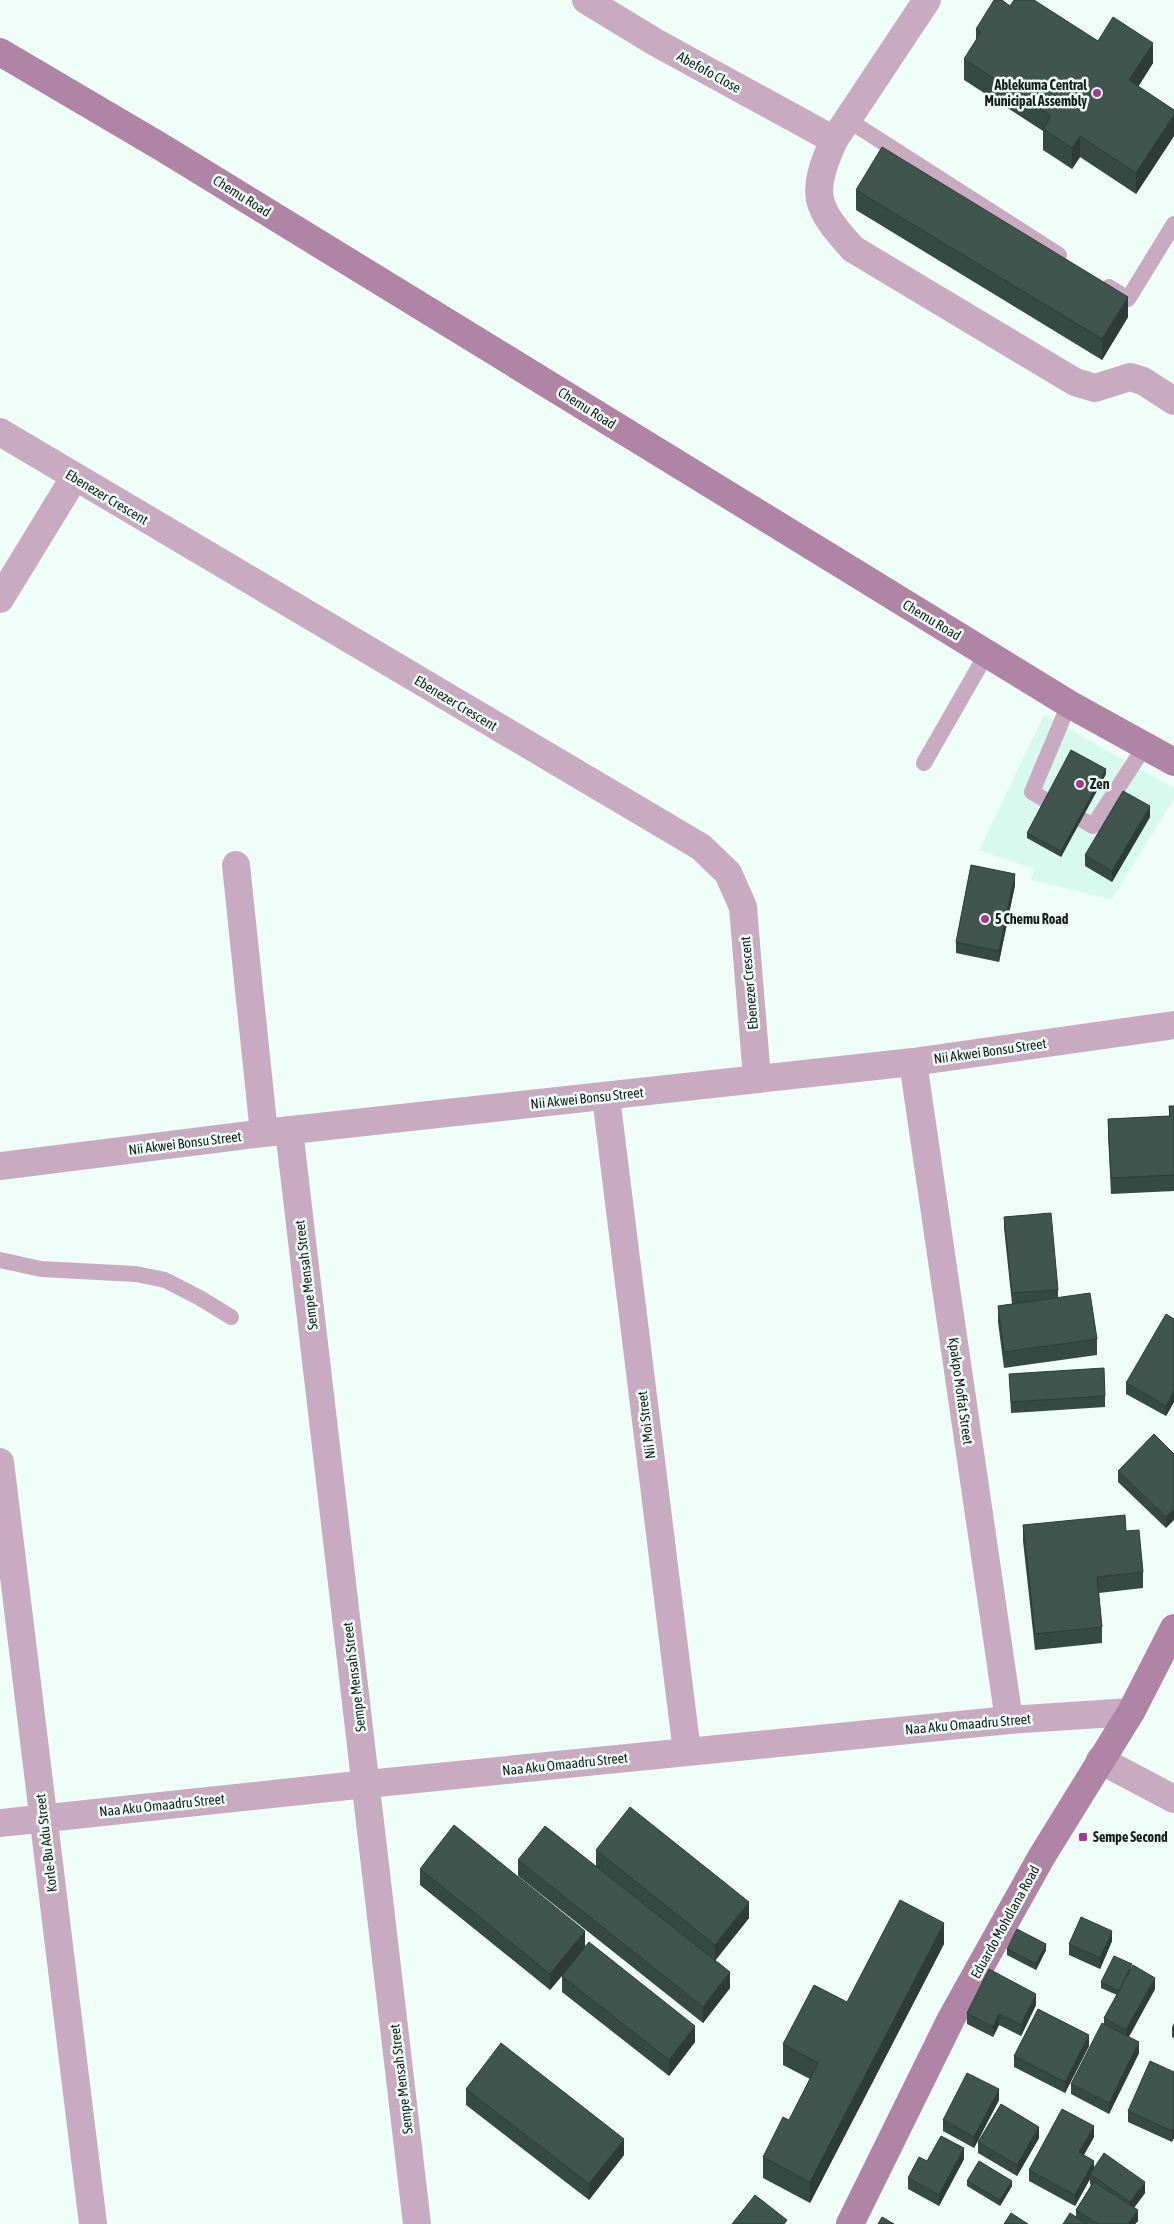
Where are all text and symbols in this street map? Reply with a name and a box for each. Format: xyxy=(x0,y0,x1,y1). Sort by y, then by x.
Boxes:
street label: Abefofo Close xyxy=(674,48,744,96)
place label: Ablekuma Central Municipal Assembly xyxy=(985,77,1087,109)
marker: Ablekuma Central Municipal Assembly xyxy=(1091,87,1103,99)
street label: Chemu Road xyxy=(210,172,274,220)
street label: Chemu Road xyxy=(555,384,619,432)
street label: Ebenezer Crescent xyxy=(63,466,151,528)
street label: Chemu Road xyxy=(900,596,964,644)
street label: Ebenezer Crescent xyxy=(412,672,500,734)
place label: Zen xyxy=(1090,776,1110,792)
marker: Zen xyxy=(1074,778,1086,790)
place label: 5 Chemu Road xyxy=(995,911,1069,927)
marker: 5 Chemu Road xyxy=(979,913,991,925)
street label: Ebenezer Crescent xyxy=(737,936,761,1030)
street label: Nii Akwei Bonsu Street xyxy=(933,1035,1047,1067)
street label: Nii Akwei Bonsu Street xyxy=(530,1084,644,1112)
street label: Nii Akwei Bonsu Street xyxy=(128,1128,242,1158)
street label: Sempe Mensah Street xyxy=(291,1219,321,1331)
street label: Kpakpo Moffat Street xyxy=(946,1336,976,1446)
street label: Nii Moi Street xyxy=(634,1390,658,1460)
street label: Sempe Mensah Street xyxy=(339,1621,369,1733)
street label: Naa Aku Omaadru Street xyxy=(904,1711,1032,1737)
street label: Naa Aku Omaadru Street xyxy=(501,1749,629,1779)
street label: Naa Aku Omaadru Street xyxy=(98,1790,226,1820)
street label: Korle-Bu Adu Street xyxy=(32,1793,60,1893)
place label: Sempe Second xyxy=(1093,1829,1168,1845)
marker: Sempe Second xyxy=(1077,1831,1089,1843)
street label: Eduardo Mohdlana Road xyxy=(967,1863,1043,1981)
street label: Sempe Mensah Street xyxy=(386,2023,416,2135)

